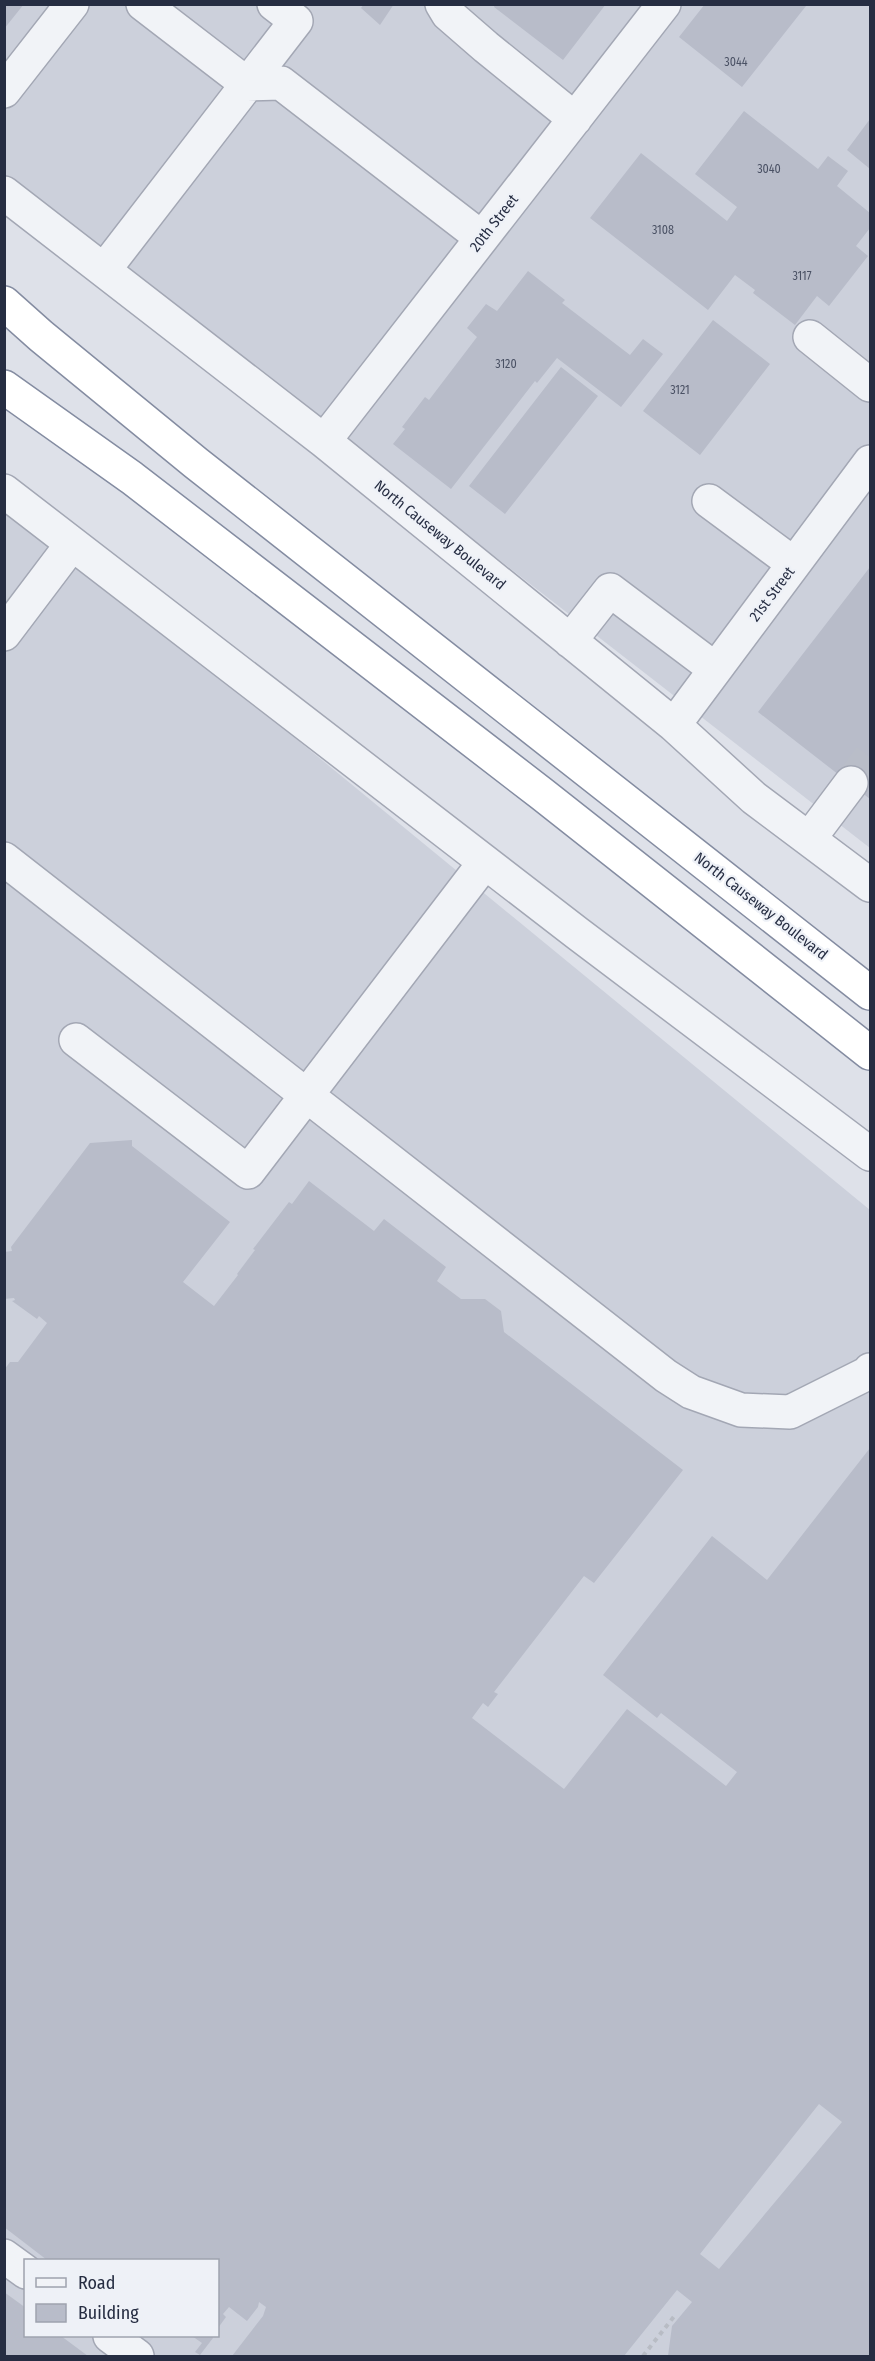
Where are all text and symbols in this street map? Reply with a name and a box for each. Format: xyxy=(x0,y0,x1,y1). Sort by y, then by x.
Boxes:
house number: 3044 xyxy=(724,55,748,69)
house number: 3040 xyxy=(757,162,781,176)
street label: 20th Street xyxy=(466,191,522,255)
house number: 3108 xyxy=(652,223,674,237)
house number: 3117 xyxy=(792,269,812,283)
house number: 3120 xyxy=(495,357,517,371)
house number: 3121 xyxy=(670,383,690,397)
street label: North Causeway Boulevard xyxy=(371,476,509,594)
street label: 21st Street xyxy=(746,563,798,625)
street label: North Causeway Boulevard xyxy=(691,848,831,964)
legend xyxy=(24,2259,219,2337)
text: Road xyxy=(78,2272,115,2294)
text: Building xyxy=(78,2302,139,2324)

